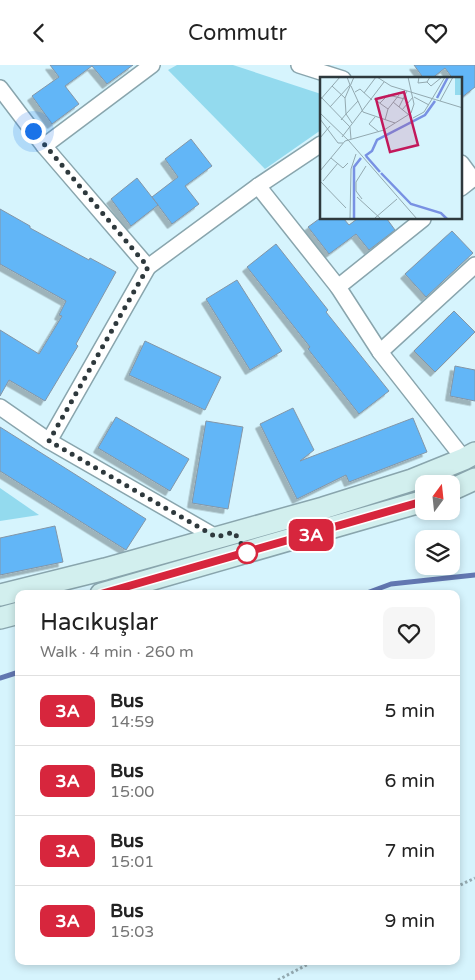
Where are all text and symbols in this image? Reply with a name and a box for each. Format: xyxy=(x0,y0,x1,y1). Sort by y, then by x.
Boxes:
icon: back xyxy=(25,19,53,47)
icon: heart xyxy=(422,19,450,47)
text: Commutr xyxy=(188,20,287,46)
inset map xyxy=(320,77,462,220)
your location xyxy=(21,119,46,144)
north arrow xyxy=(415,475,460,520)
map controls xyxy=(415,475,460,575)
line badge: 3A xyxy=(288,519,334,551)
text: 3A xyxy=(299,524,323,546)
button: layers xyxy=(415,530,460,575)
unlabelled marker xyxy=(236,542,258,564)
button: heart xyxy=(383,607,435,659)
text: Hacıkuşlar xyxy=(40,608,158,637)
text: Walk · 4 min · 260 m xyxy=(40,642,194,662)
text: Bus xyxy=(110,690,144,712)
text: 3A xyxy=(55,700,80,722)
text: 5 min xyxy=(384,700,435,722)
text: 14:59 xyxy=(110,712,154,732)
text: Bus xyxy=(110,760,144,782)
text: 3A xyxy=(55,770,80,792)
text: 6 min xyxy=(384,770,435,792)
text: 15:00 xyxy=(110,782,154,802)
text: Bus xyxy=(110,830,144,852)
text: 3A xyxy=(55,840,80,862)
text: 7 min xyxy=(384,840,435,862)
text: 15:01 xyxy=(110,852,154,872)
text: Bus xyxy=(110,900,144,922)
text: 3A xyxy=(55,910,80,932)
text: 9 min xyxy=(384,910,435,932)
text: 15:03 xyxy=(110,922,154,942)

